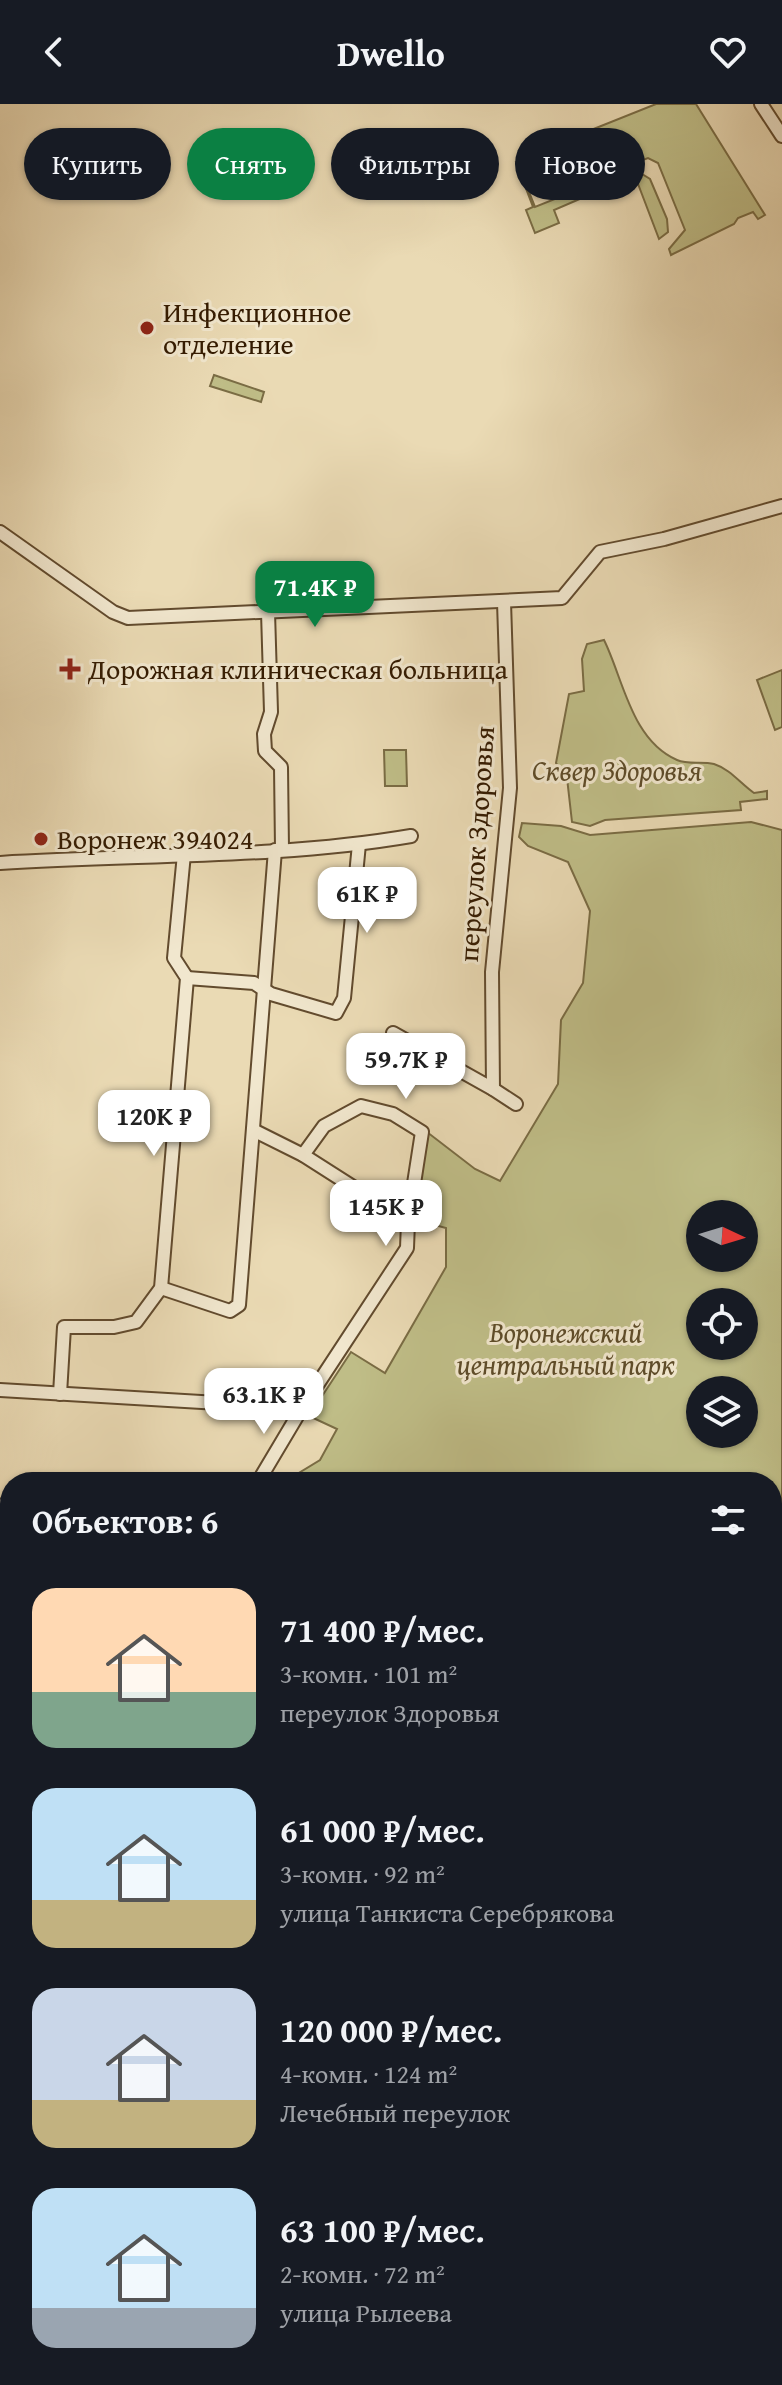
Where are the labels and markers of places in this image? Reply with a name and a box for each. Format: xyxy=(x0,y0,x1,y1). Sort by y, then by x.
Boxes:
place label: Инфекционное отделение xyxy=(163,291,351,364)
marker: Инфекционное отделение xyxy=(138,319,156,337)
pin: 71.4K ₽ xyxy=(241,561,389,629)
place label: Дорожная клиническая больница xyxy=(87,648,509,689)
marker: Дорожная клиническая больница xyxy=(59,658,81,680)
place label: Воронеж 394024 xyxy=(57,818,254,859)
marker: Воронеж 394024 xyxy=(32,830,50,848)
pin: 61K ₽ xyxy=(311,867,423,935)
pin: 59.7K ₽ xyxy=(332,1033,480,1101)
pin: 120K ₽ xyxy=(89,1090,219,1158)
pin: 145K ₽ xyxy=(321,1180,451,1248)
pin: 63.1K ₽ xyxy=(190,1368,338,1436)

